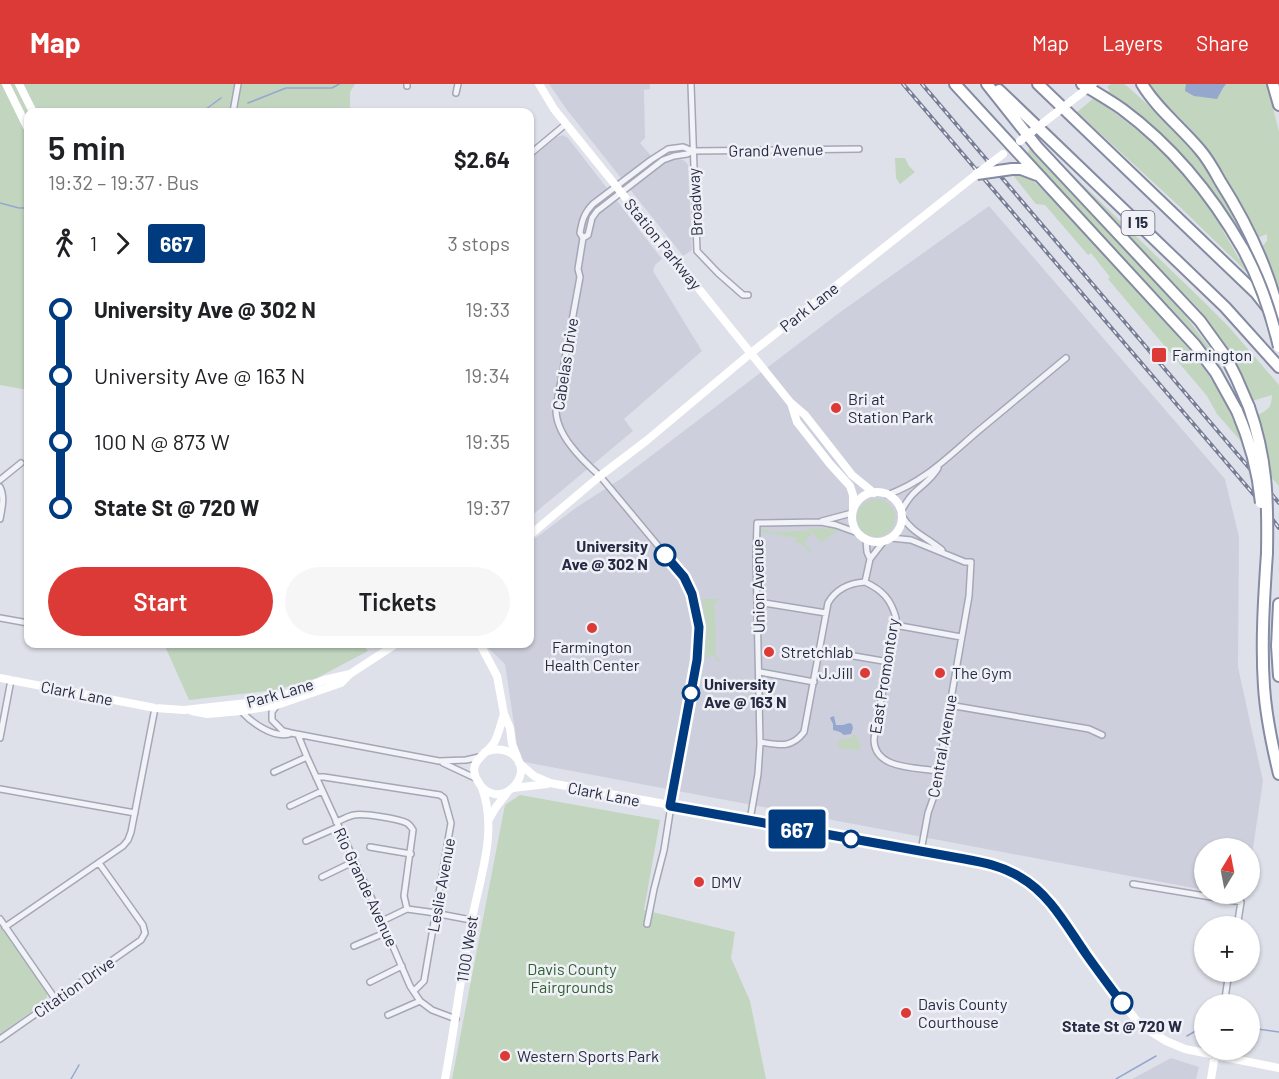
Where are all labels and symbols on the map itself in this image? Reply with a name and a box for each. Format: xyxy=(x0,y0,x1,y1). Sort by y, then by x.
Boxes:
street label: Grand Avenue xyxy=(728,139,824,160)
street label: Broadway xyxy=(683,167,706,237)
street label: Station Parkway xyxy=(621,194,706,294)
road number: I 15 xyxy=(1122,211,1154,235)
street label: Park Lane xyxy=(776,278,842,335)
street label: Cabelas Drive xyxy=(548,316,581,412)
place label: Farmington xyxy=(1172,345,1252,364)
marker: Farmington xyxy=(1150,346,1168,364)
place label: Bri at Station Park xyxy=(848,389,933,426)
marker: Bri at Station Park xyxy=(829,401,843,415)
place label: University Ave @ 302 N xyxy=(562,536,648,573)
street label: Union Avenue xyxy=(747,539,768,633)
marker: University Ave @ 302 N xyxy=(654,544,676,566)
street label: East Promontory xyxy=(865,616,902,735)
marker: Farmington Health Center xyxy=(585,621,599,635)
place label: Farmington Health Center xyxy=(544,637,640,674)
place label: Stretchlab xyxy=(781,642,853,661)
marker: Stretchlab xyxy=(762,645,776,659)
place label: J.Jill xyxy=(819,663,853,682)
place label: The Gym xyxy=(952,663,1012,682)
marker: J.Jill xyxy=(858,666,872,680)
marker: The Gym xyxy=(933,666,947,680)
street label: Park Lane xyxy=(244,674,316,711)
place label: University Ave @ 163 N xyxy=(704,674,787,711)
street label: Clark Lane xyxy=(39,676,115,709)
marker: University Ave @ 163 N xyxy=(682,684,700,702)
street label: Central Avenue xyxy=(923,693,960,799)
street label: Clark Lane xyxy=(566,777,642,810)
line badge: 667 xyxy=(762,810,832,848)
street label: Rio Grande Avenue xyxy=(330,824,402,949)
unlabelled marker xyxy=(842,830,860,848)
street label: Leslie Avenue xyxy=(423,836,458,934)
north arrow xyxy=(1194,838,1260,904)
place label: DMV xyxy=(711,872,742,891)
marker: DMV xyxy=(692,875,706,889)
street label: 1100 West xyxy=(452,914,481,984)
street label: Citation Drive xyxy=(30,952,118,1021)
park label: Davis County Fairgrounds xyxy=(527,959,617,996)
marker: State St @ 720 W xyxy=(1111,992,1133,1014)
place label: Davis County Courthouse xyxy=(918,994,1008,1031)
marker: Davis County Courthouse xyxy=(899,1006,913,1020)
place label: State St @ 720 W xyxy=(1062,1016,1182,1035)
place label: Western Sports Park xyxy=(517,1046,659,1065)
marker: Western Sports Park xyxy=(498,1049,512,1063)

